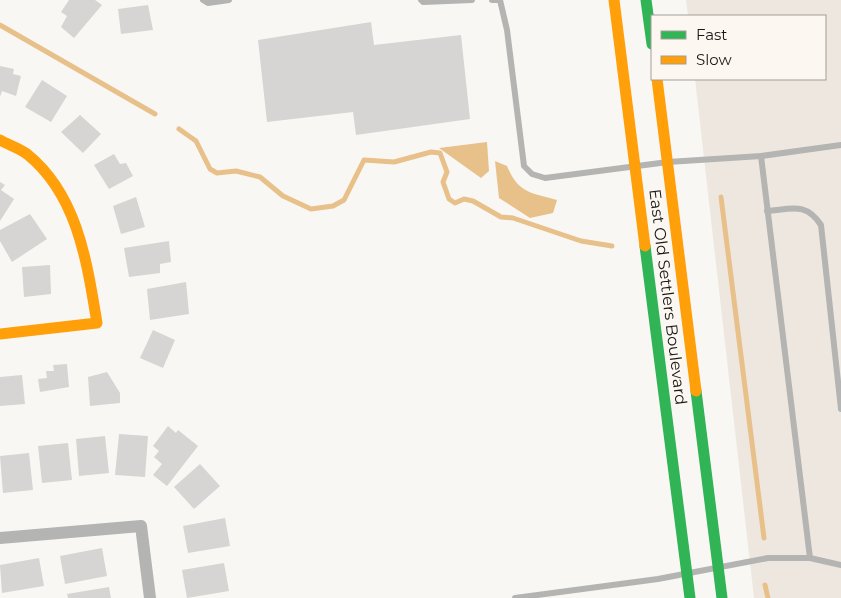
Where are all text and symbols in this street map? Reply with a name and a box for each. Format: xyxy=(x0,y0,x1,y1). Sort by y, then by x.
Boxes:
legend xyxy=(651,15,826,80)
text: Fast xyxy=(696,25,727,44)
text: Slow xyxy=(696,50,732,69)
street label: East Old Settlers Boulevard xyxy=(645,188,691,406)

